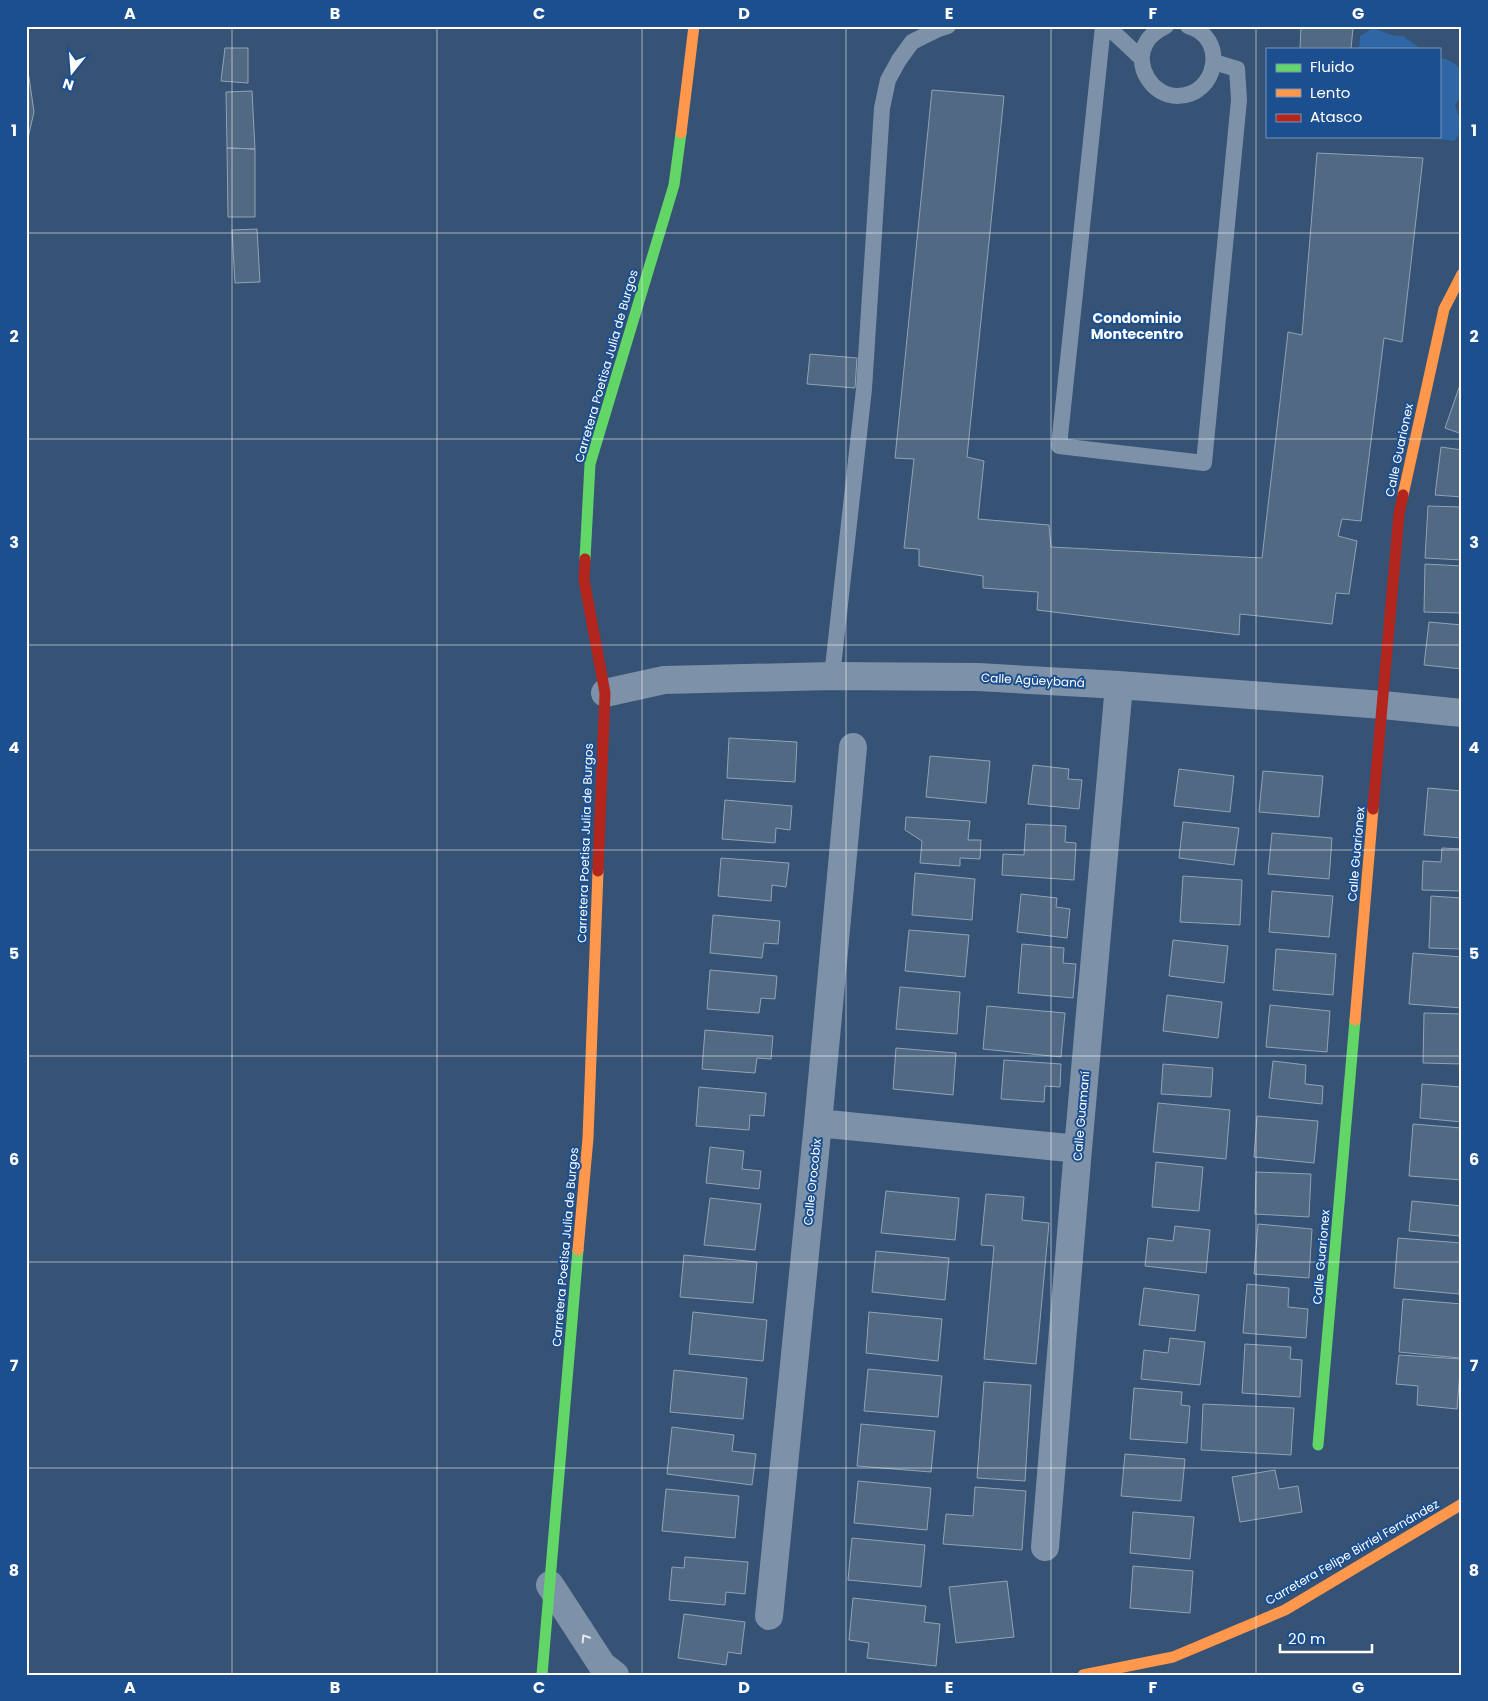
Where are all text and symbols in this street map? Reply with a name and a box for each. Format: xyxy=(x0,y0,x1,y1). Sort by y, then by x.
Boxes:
text: A xyxy=(124,2,136,25)
text: B xyxy=(330,2,340,25)
text: C xyxy=(533,2,545,25)
text: D xyxy=(738,2,750,25)
text: E xyxy=(945,2,953,25)
text: F xyxy=(1149,2,1158,25)
text: G xyxy=(1352,2,1364,25)
north arrow xyxy=(48,48,98,98)
legend xyxy=(1266,48,1440,138)
text: Fluido xyxy=(1310,56,1354,77)
text: N xyxy=(60,73,76,96)
text: Lento xyxy=(1310,82,1350,103)
text: Atasco xyxy=(1310,106,1362,127)
text: 1 xyxy=(11,119,17,142)
text: 1 xyxy=(1471,119,1477,142)
street label: Carretera Poetisa Julia de Burgos xyxy=(570,268,642,464)
district label: Condominio Montecentro xyxy=(1091,308,1183,344)
text: 2 xyxy=(9,325,19,348)
text: 2 xyxy=(1469,325,1479,348)
street label: Calle Guarionex xyxy=(1381,402,1417,498)
text: 3 xyxy=(9,531,19,554)
text: 3 xyxy=(1469,531,1479,554)
street label: Calle Agüeybaná xyxy=(981,669,1085,691)
text: 4 xyxy=(9,736,20,759)
text: 4 xyxy=(1469,736,1480,759)
street label: Carretera Poetisa Julia de Burgos xyxy=(573,743,597,943)
street label: Calle Guarionex xyxy=(1343,806,1369,902)
text: 5 xyxy=(9,942,19,965)
text: 5 xyxy=(1469,942,1479,965)
street label: Calle Guamaní xyxy=(1069,1070,1093,1162)
street label: Calle Orocobix xyxy=(799,1137,825,1226)
street label: Carretera Poetisa Julia de Burgos xyxy=(548,1147,582,1347)
text: 6 xyxy=(9,1148,19,1171)
text: 6 xyxy=(1469,1148,1479,1171)
street label: Calle Guarionex xyxy=(1308,1209,1334,1305)
text: 7 xyxy=(10,1354,19,1377)
text: 7 xyxy=(1470,1354,1479,1377)
street label: Carretera Felipe Birriel Fernández xyxy=(1262,1495,1442,1609)
text: 8 xyxy=(9,1559,19,1582)
text: 8 xyxy=(1469,1559,1479,1582)
scale bar xyxy=(1280,1621,1373,1653)
text: 20 m xyxy=(1288,1628,1326,1649)
one-way arrow xyxy=(581,1634,591,1643)
text: A xyxy=(124,1676,136,1699)
text: B xyxy=(330,1676,340,1699)
text: C xyxy=(533,1676,545,1699)
text: D xyxy=(738,1676,750,1699)
text: E xyxy=(945,1676,953,1699)
text: F xyxy=(1149,1676,1158,1699)
text: G xyxy=(1352,1676,1364,1699)

